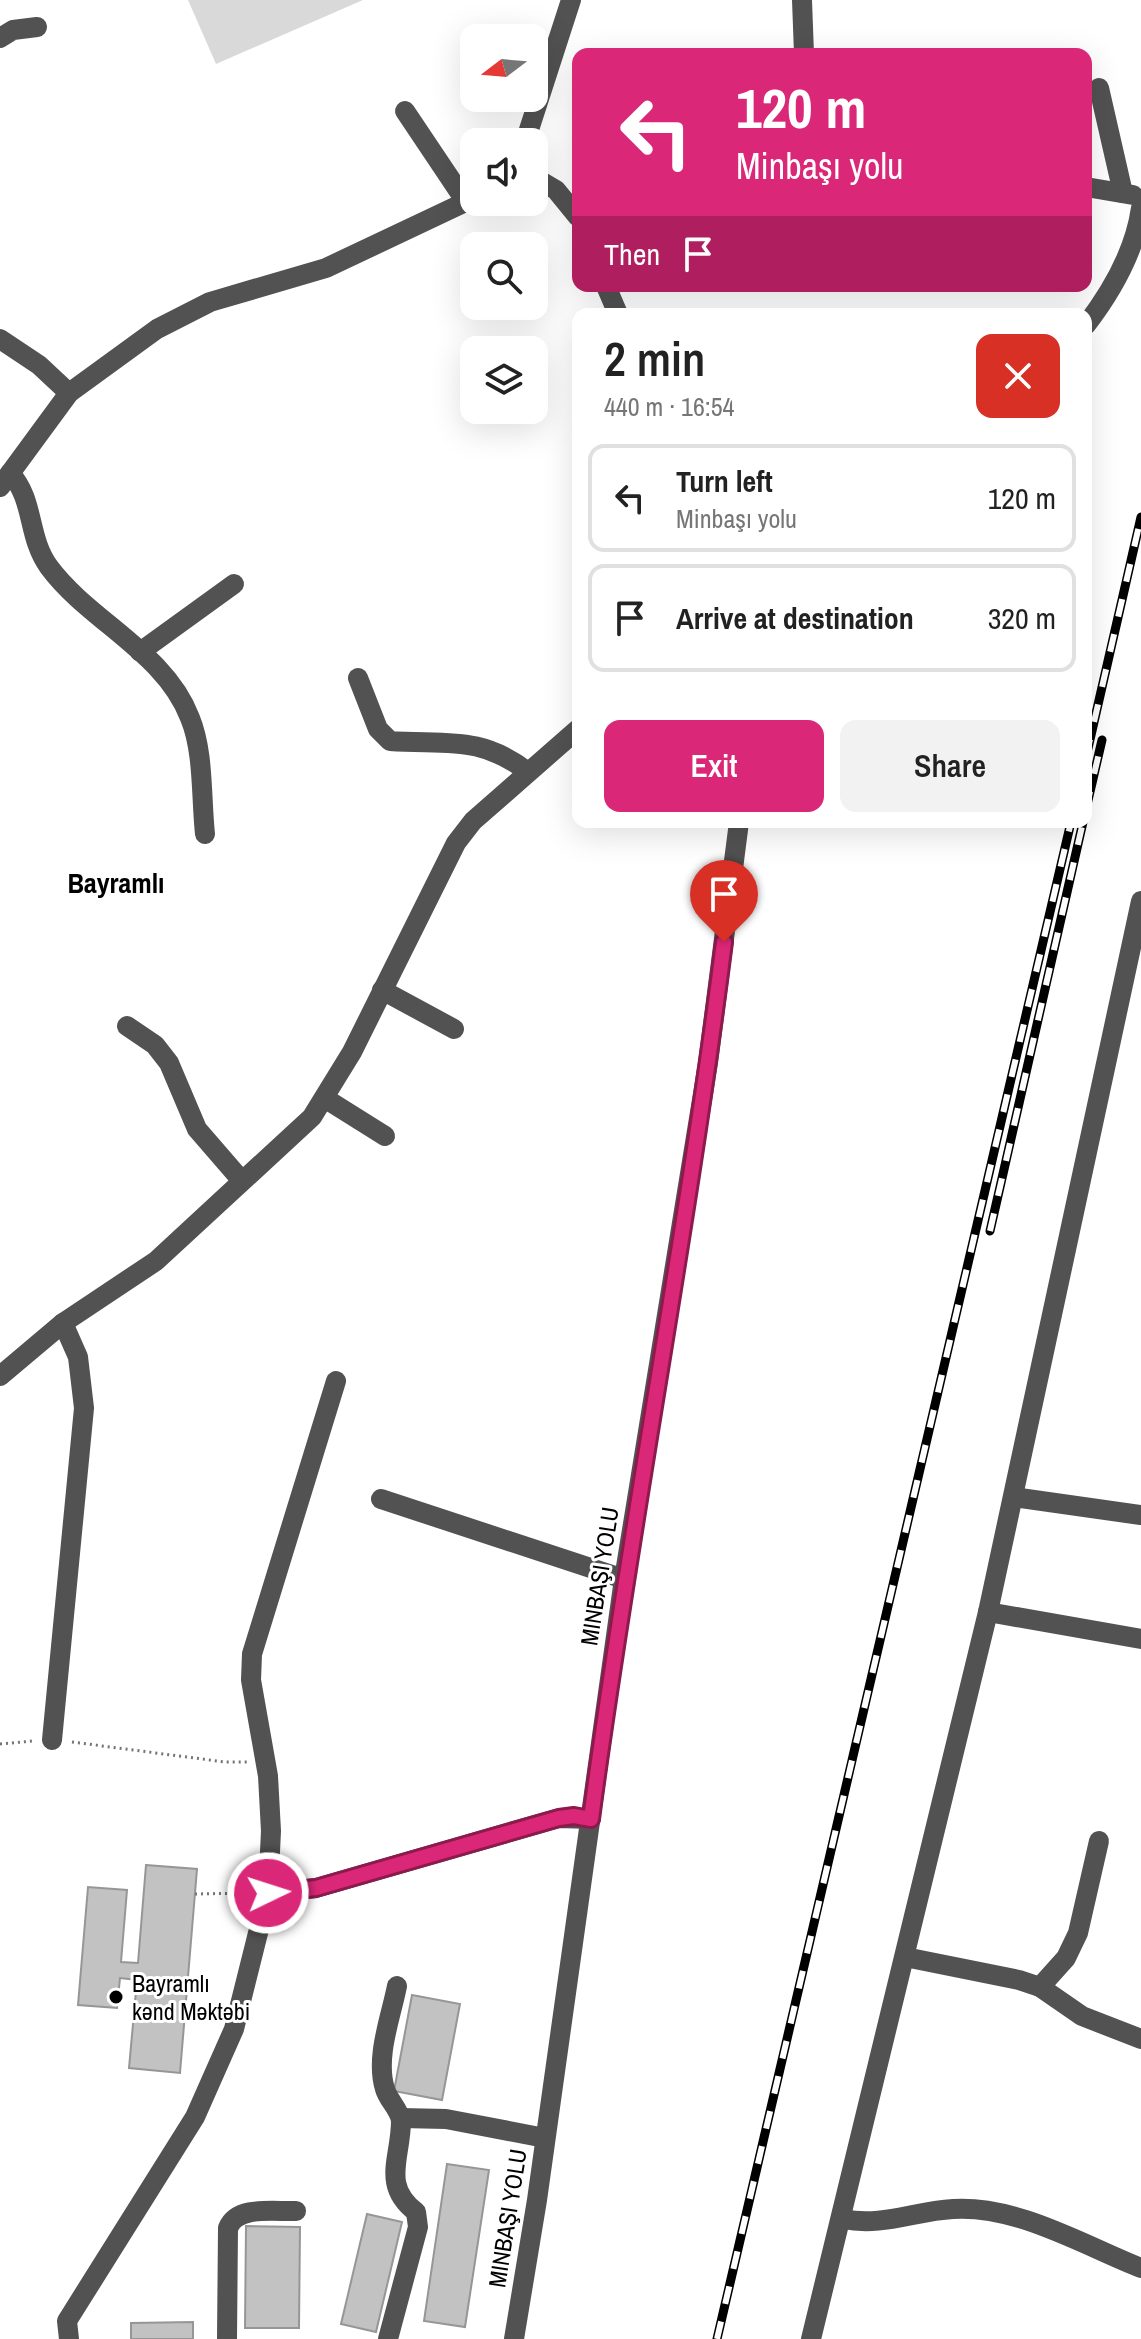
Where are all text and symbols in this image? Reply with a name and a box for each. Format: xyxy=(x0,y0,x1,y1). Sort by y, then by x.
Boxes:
north arrow xyxy=(460,24,548,112)
map controls xyxy=(460,24,548,424)
text: 120 m xyxy=(736,70,866,145)
icon: left xyxy=(604,80,708,184)
button: sound xyxy=(460,128,548,216)
text: Minbaşı yolu xyxy=(736,142,903,190)
button: search xyxy=(460,232,548,320)
icon: arrive xyxy=(676,232,720,276)
text: Then xyxy=(604,234,660,274)
text: 2 min xyxy=(604,326,705,391)
button: close xyxy=(976,334,1060,418)
button: layers xyxy=(460,336,548,424)
text: 440 m · 16:54 xyxy=(604,389,734,424)
text: Turn left xyxy=(676,461,773,501)
icon: left xyxy=(608,476,652,520)
text: 120 m xyxy=(988,478,1056,518)
text: Minbaşı yolu xyxy=(676,501,797,536)
icon: arrive xyxy=(608,596,652,640)
text: Arrive at destination xyxy=(676,598,914,638)
text: 320 m xyxy=(988,598,1056,638)
button: Exit xyxy=(604,720,824,812)
button: Share xyxy=(840,720,1060,812)
pin xyxy=(690,860,758,942)
district label: Bayramlı xyxy=(68,864,165,902)
icon: arrive xyxy=(702,872,746,916)
street label: MINBAŞI YOLU xyxy=(572,1505,626,1647)
position arrow xyxy=(226,1851,310,1935)
place label: Bayramlı kənd Məktəbi xyxy=(132,1967,250,2027)
marker: Bayramlı kənd Məktəbi xyxy=(107,1988,125,2006)
street label: MINBAŞI YOLU xyxy=(480,2147,534,2289)

